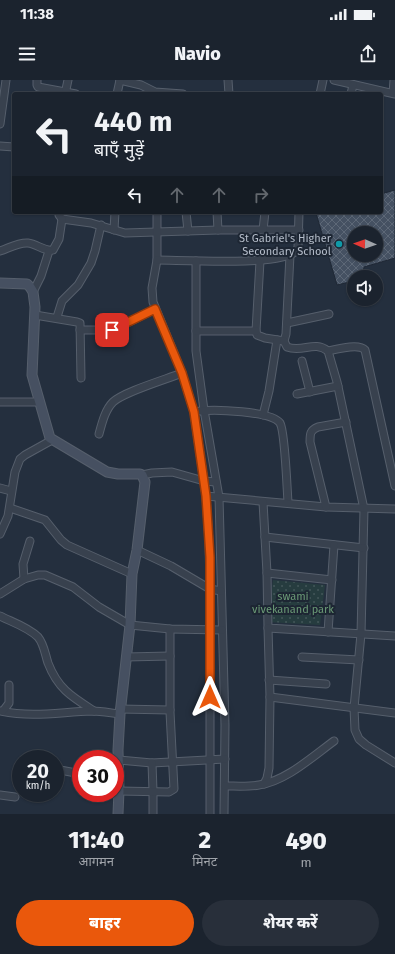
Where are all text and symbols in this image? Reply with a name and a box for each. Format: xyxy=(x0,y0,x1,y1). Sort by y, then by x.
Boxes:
text: 11:38 xyxy=(20,5,54,23)
icon: menu xyxy=(16,43,38,65)
text: Navio xyxy=(174,43,221,65)
icon: share xyxy=(357,43,379,65)
text: 440 m xyxy=(94,105,172,138)
icon: left xyxy=(28,108,80,160)
text: बाएँ मुड़ें xyxy=(94,139,144,161)
icon: left xyxy=(124,184,146,206)
icon: ahead xyxy=(166,184,188,206)
icon: ahead xyxy=(208,184,230,206)
icon: right xyxy=(250,184,272,206)
north arrow xyxy=(347,226,383,262)
map controls xyxy=(347,226,383,306)
place label: St Gabriel's Higher Secondary School xyxy=(239,232,332,258)
marker: St Gabriel's Higher Secondary School xyxy=(334,239,344,249)
button: sound xyxy=(347,270,383,306)
pin xyxy=(95,313,129,347)
icon: arrive xyxy=(101,319,123,341)
park label: swami vivekanand park xyxy=(252,590,334,616)
position arrow xyxy=(189,676,231,718)
speed limit sign: 30 xyxy=(72,750,124,802)
text: 20 xyxy=(27,759,49,783)
text: km/h xyxy=(26,780,50,792)
text: 11:40 xyxy=(68,826,124,854)
text: 2 xyxy=(199,826,211,854)
text: 490 xyxy=(285,827,327,855)
text: आगमन xyxy=(78,854,114,869)
text: मिनट xyxy=(192,854,217,869)
text: m xyxy=(301,855,312,870)
button: बाहर xyxy=(16,900,194,946)
button: शेयर करें xyxy=(202,900,379,946)

